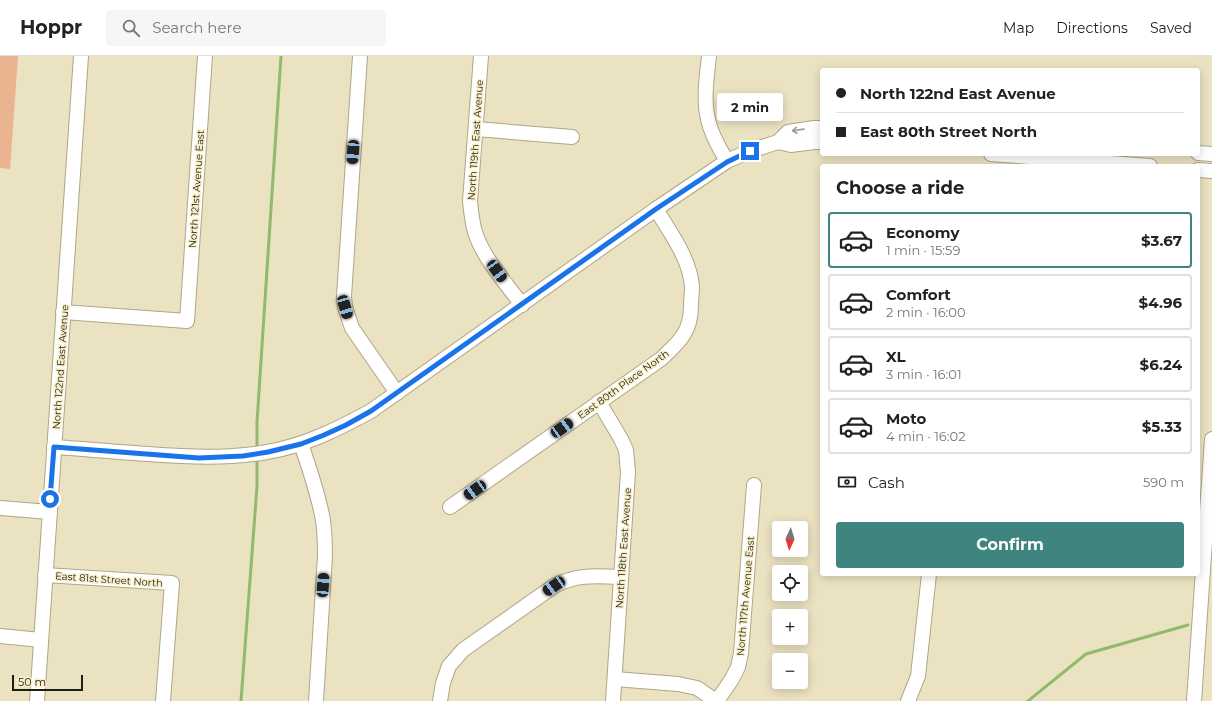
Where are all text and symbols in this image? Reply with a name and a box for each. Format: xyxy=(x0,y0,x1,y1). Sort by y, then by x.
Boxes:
search box xyxy=(106,10,386,46)
text: Hoppr xyxy=(20,16,82,39)
icon: search xyxy=(120,17,142,39)
text: Search here xyxy=(152,18,241,37)
text: Map xyxy=(1003,19,1034,37)
text: Directions xyxy=(1056,19,1128,37)
text: Saved xyxy=(1150,19,1192,37)
street label: North 119th East Avenue xyxy=(465,79,486,201)
text: North 122nd East Avenue xyxy=(860,84,1056,103)
callout: 2 min xyxy=(717,93,783,121)
text: 2 min xyxy=(731,99,769,115)
text: East 80th Street North xyxy=(860,122,1037,141)
one-way arrow xyxy=(792,126,805,134)
street label: North 121st Avenue East xyxy=(186,130,207,248)
car xyxy=(346,140,360,164)
route end xyxy=(741,142,759,160)
text: Choose a ride xyxy=(836,177,964,199)
icon: car xyxy=(838,222,874,258)
text: Economy xyxy=(886,223,959,242)
text: $3.67 xyxy=(1141,231,1182,250)
text: 1 min · 15:59 xyxy=(886,242,960,258)
car xyxy=(485,258,509,284)
icon: car xyxy=(838,284,874,320)
text: Comfort xyxy=(886,285,951,304)
text: $4.96 xyxy=(1139,293,1182,312)
car xyxy=(336,294,354,320)
street label: North 122nd East Avenue xyxy=(50,304,71,430)
text: 2 min · 16:00 xyxy=(886,304,966,320)
icon: car xyxy=(838,346,874,382)
street label: East 80th Place North xyxy=(575,347,672,422)
text: XL xyxy=(886,347,905,366)
text: $6.24 xyxy=(1140,355,1182,374)
text: 3 min · 16:01 xyxy=(886,366,962,382)
icon: car xyxy=(838,408,874,444)
text: Moto xyxy=(886,409,926,428)
car xyxy=(549,416,575,440)
text: $5.33 xyxy=(1142,417,1182,436)
text: 4 min · 16:02 xyxy=(886,428,966,444)
icon: cash xyxy=(836,471,858,493)
text: Cash xyxy=(868,473,905,492)
text: 590 m xyxy=(1143,474,1184,490)
car xyxy=(462,478,488,502)
street label: North 118th East Avenue xyxy=(613,487,634,609)
route start xyxy=(41,490,59,508)
north arrow xyxy=(772,521,808,557)
map controls xyxy=(772,521,808,689)
button: Confirm xyxy=(836,522,1184,568)
street label: North 117th Avenue East xyxy=(734,536,757,656)
button: locate xyxy=(772,565,808,601)
street label: East 81st Street North xyxy=(55,569,163,590)
car xyxy=(316,573,330,597)
car xyxy=(541,574,567,598)
button: + xyxy=(772,609,808,645)
button: − xyxy=(772,653,808,689)
scale bar xyxy=(12,673,83,692)
text: 50 m xyxy=(18,675,46,689)

